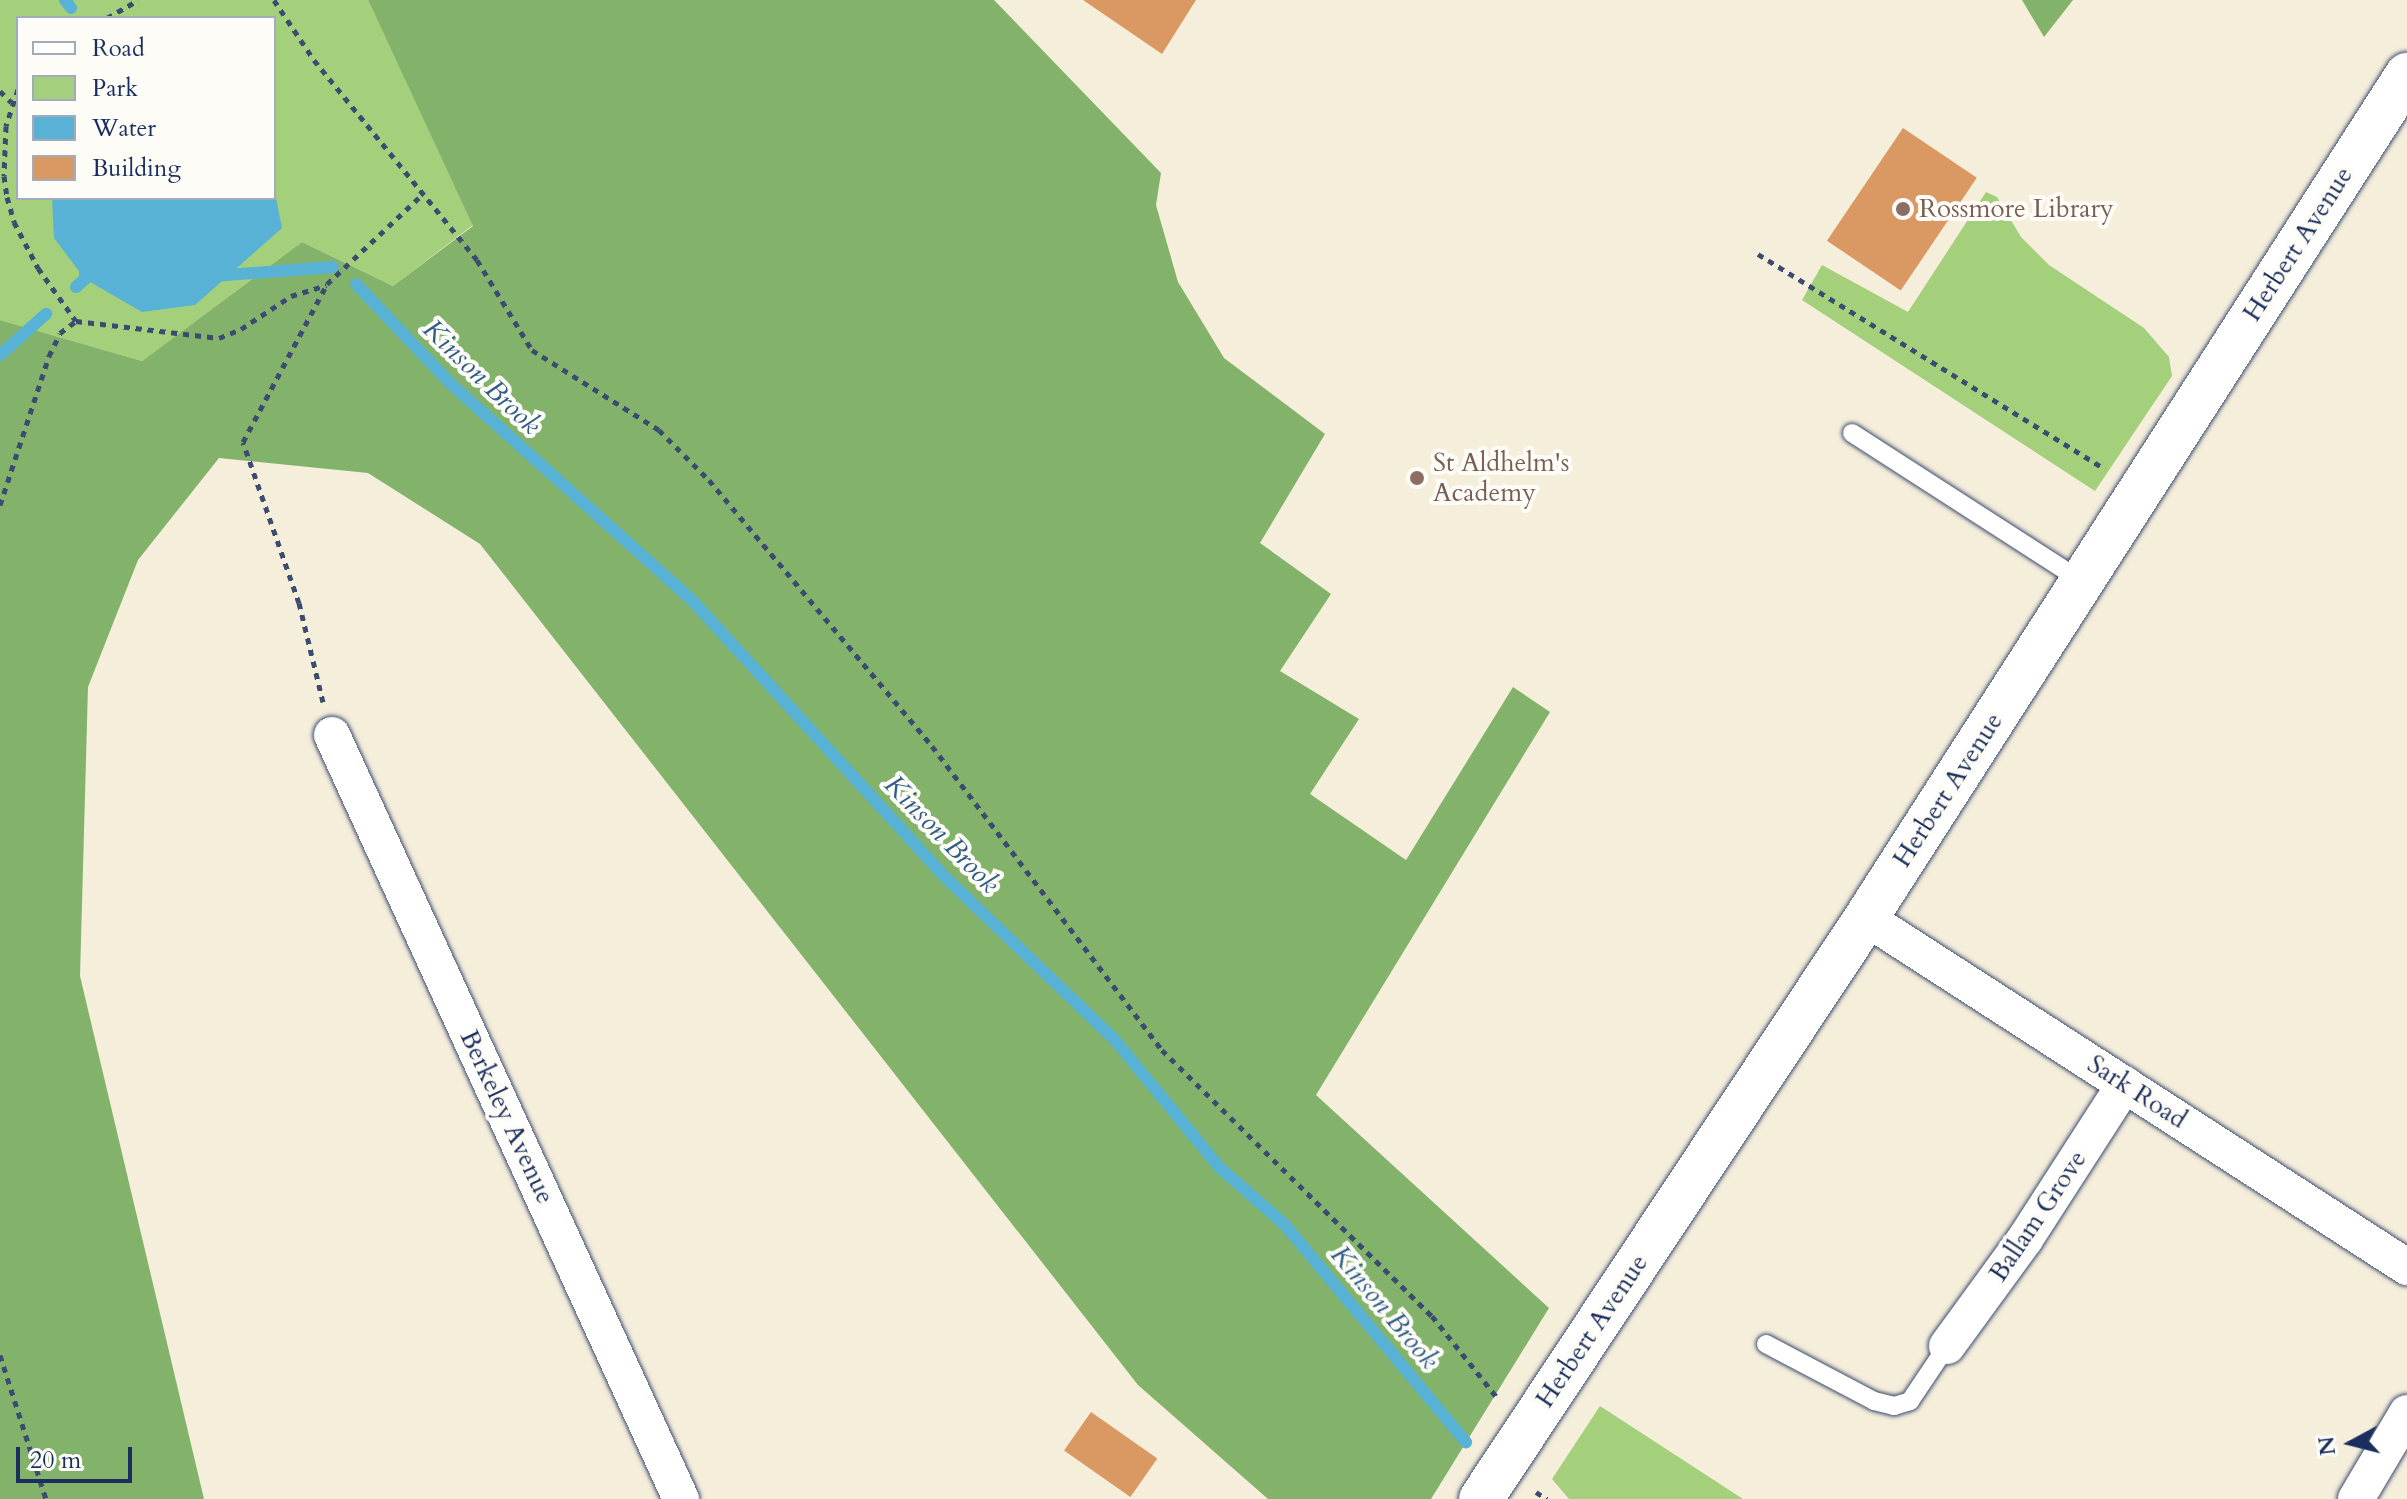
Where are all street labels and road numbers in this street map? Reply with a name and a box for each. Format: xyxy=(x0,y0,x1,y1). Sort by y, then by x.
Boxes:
street label: Herbert Avenue xyxy=(2237,161,2359,327)
street label: Herbert Avenue xyxy=(1887,707,2009,873)
street label: Berkeley Avenue xyxy=(453,1025,561,1209)
street label: Sark Road xyxy=(2082,1048,2192,1136)
street label: Ballam Grove xyxy=(1983,1145,2093,1287)
street label: Herbert Avenue xyxy=(1529,1249,1655,1413)

